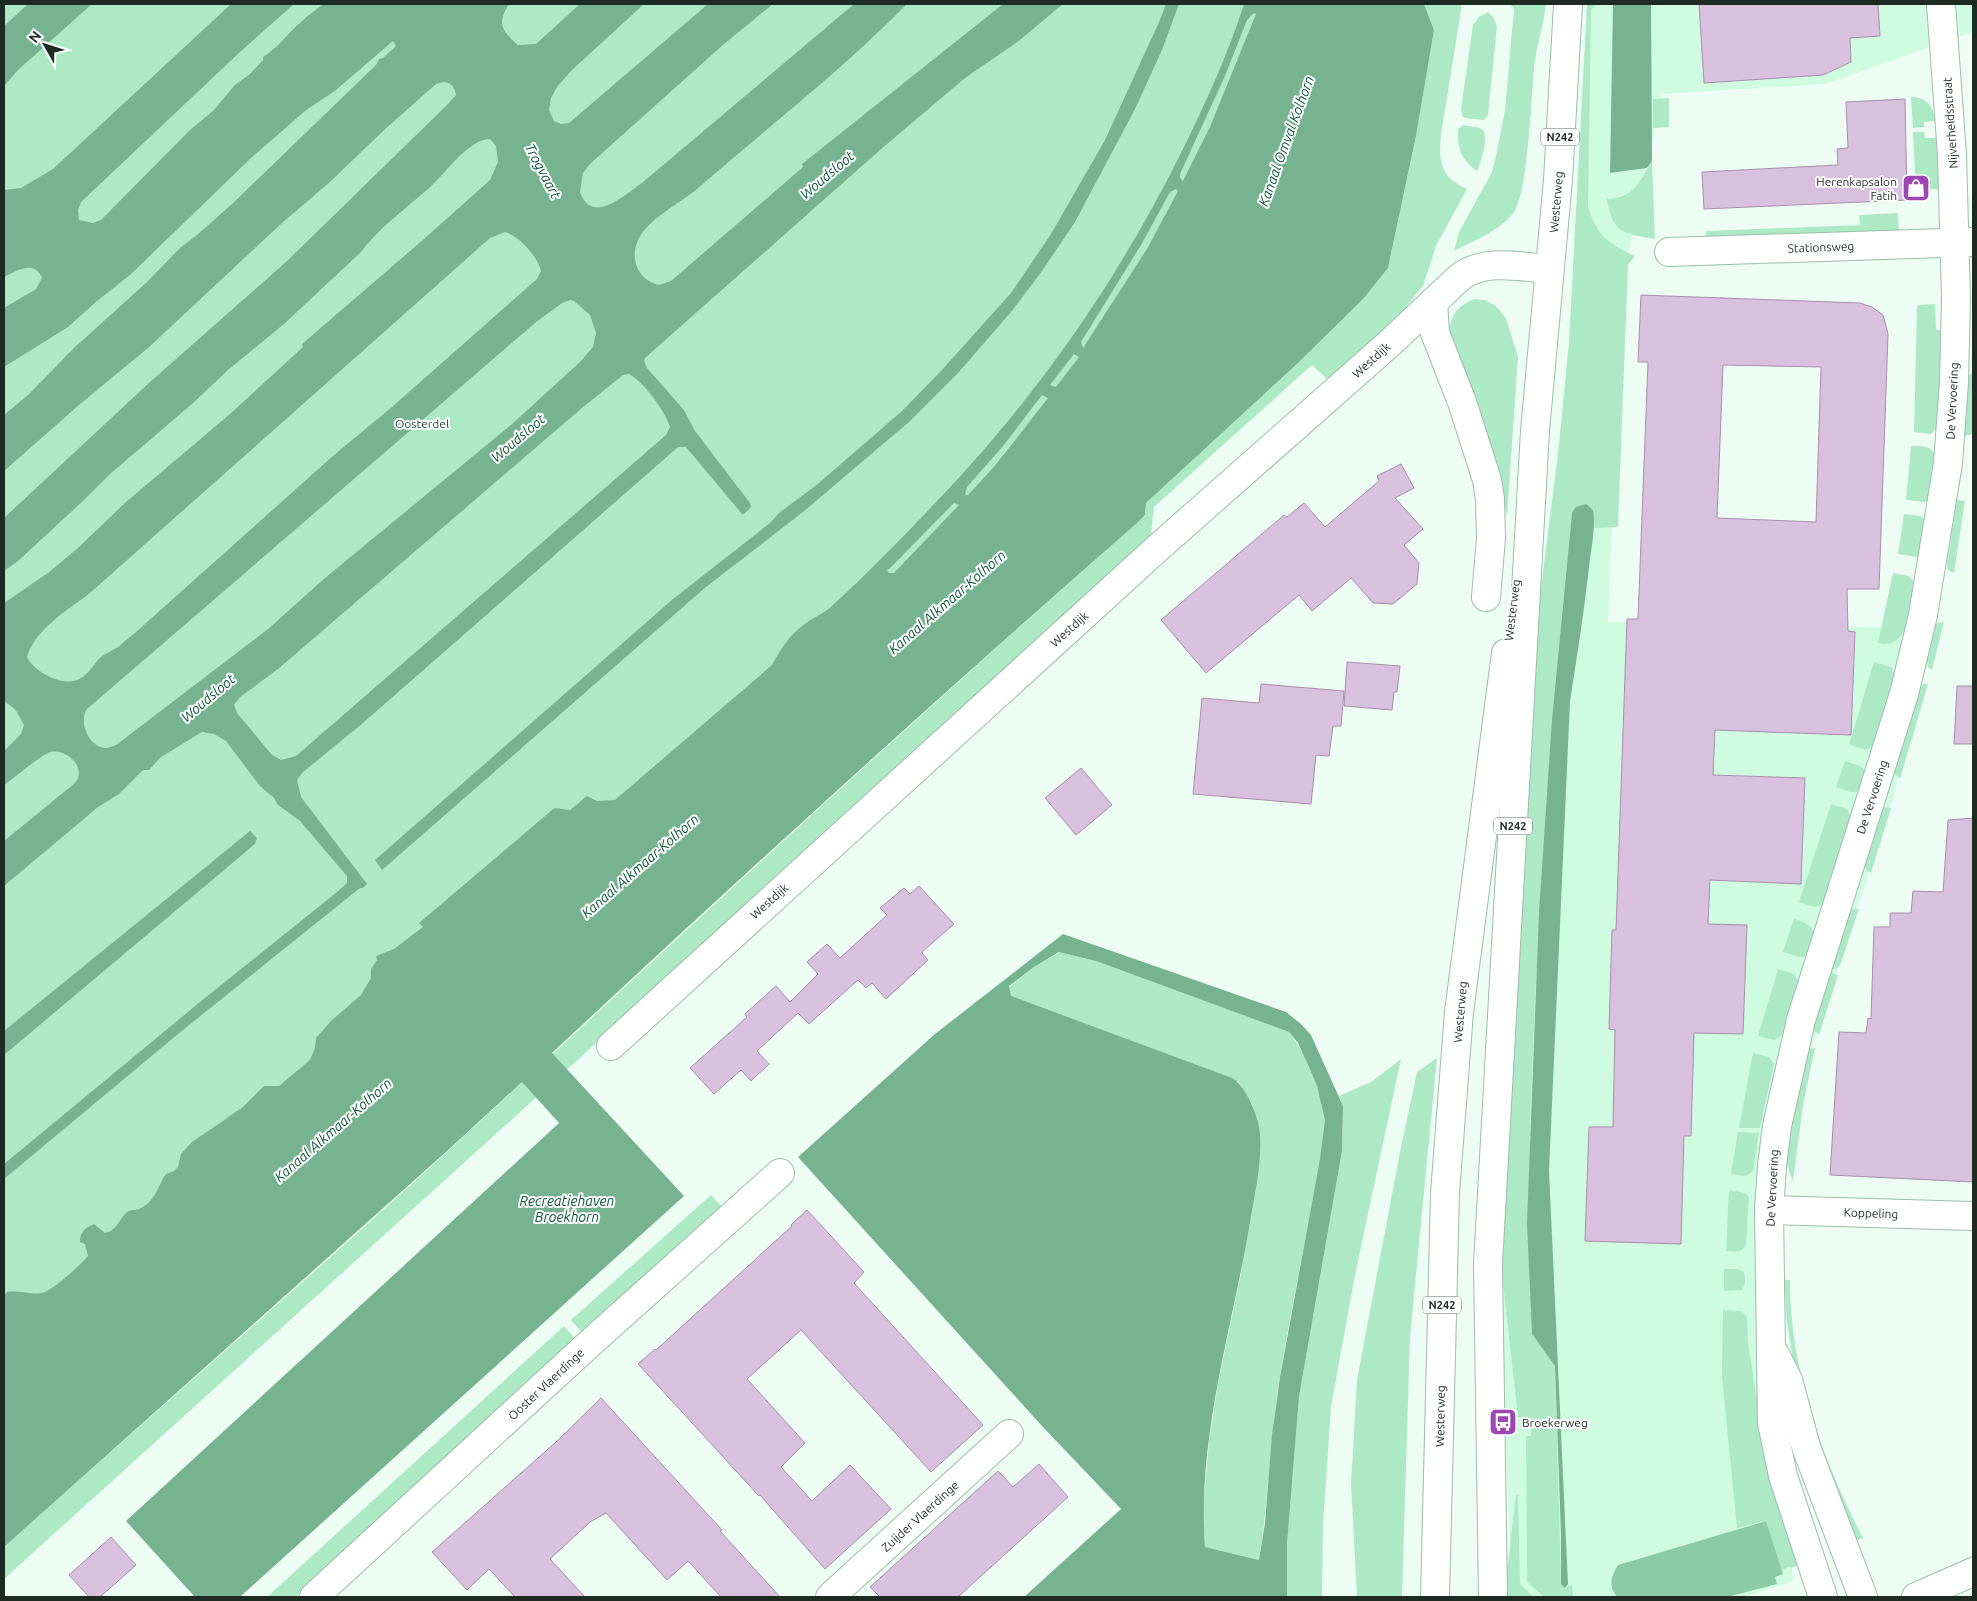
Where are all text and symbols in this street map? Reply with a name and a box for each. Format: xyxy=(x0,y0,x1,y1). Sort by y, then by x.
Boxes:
north arrow xyxy=(20,20,70,70)
text: N xyxy=(25,28,44,46)
water label: Kanaal Omval Kolhorn xyxy=(1255,74,1317,208)
street label: Nijverheidsstraat xyxy=(1940,77,1960,169)
road number: N242 xyxy=(1541,128,1579,146)
water label: Trogvaart xyxy=(522,141,564,202)
water label: Woudsloot xyxy=(797,147,858,202)
street label: Westerweg xyxy=(1547,171,1565,233)
shop icon: Herenkapsalon Fatih xyxy=(1901,173,1931,203)
place label: Herenkapsalon Fatih xyxy=(1816,175,1897,202)
street label: Stationsweg xyxy=(1787,239,1855,255)
street label: Westdijk xyxy=(1349,340,1393,380)
street label: De Vervoering xyxy=(1943,362,1961,440)
water label: Woudsloot xyxy=(488,410,549,465)
park label: Oosterdel xyxy=(395,417,449,430)
water label: Kanaal Alkmaar-Kolhorn xyxy=(885,547,1009,657)
street label: Westerweg xyxy=(1502,579,1522,641)
street label: Westdijk xyxy=(1047,609,1091,649)
water label: Woudsloot xyxy=(178,670,239,725)
street label: De Vervoering xyxy=(1854,758,1890,836)
water label: Kanaal Alkmaar-Kolhorn xyxy=(578,811,702,921)
road number: N242 xyxy=(1494,818,1532,834)
street label: Westdijk xyxy=(747,881,791,921)
street label: Westerweg xyxy=(1451,981,1469,1043)
water label: Kanaal Alkmaar-Kolhorn xyxy=(271,1075,395,1185)
street label: De Vervoering xyxy=(1763,1149,1781,1227)
water label: Recreatiehaven Broekhorn xyxy=(520,1193,614,1225)
street label: Koppeling xyxy=(1843,1206,1899,1220)
road number: N242 xyxy=(1423,1296,1461,1314)
street label: Ooster Vlaerdinge xyxy=(506,1346,586,1422)
street label: Westerweg xyxy=(1433,1385,1447,1447)
bus stop icon: Broekerweg xyxy=(1488,1407,1518,1437)
place label: Broekerweg xyxy=(1522,1416,1588,1429)
street label: Zuijder Vlaerdinge xyxy=(879,1478,961,1554)

